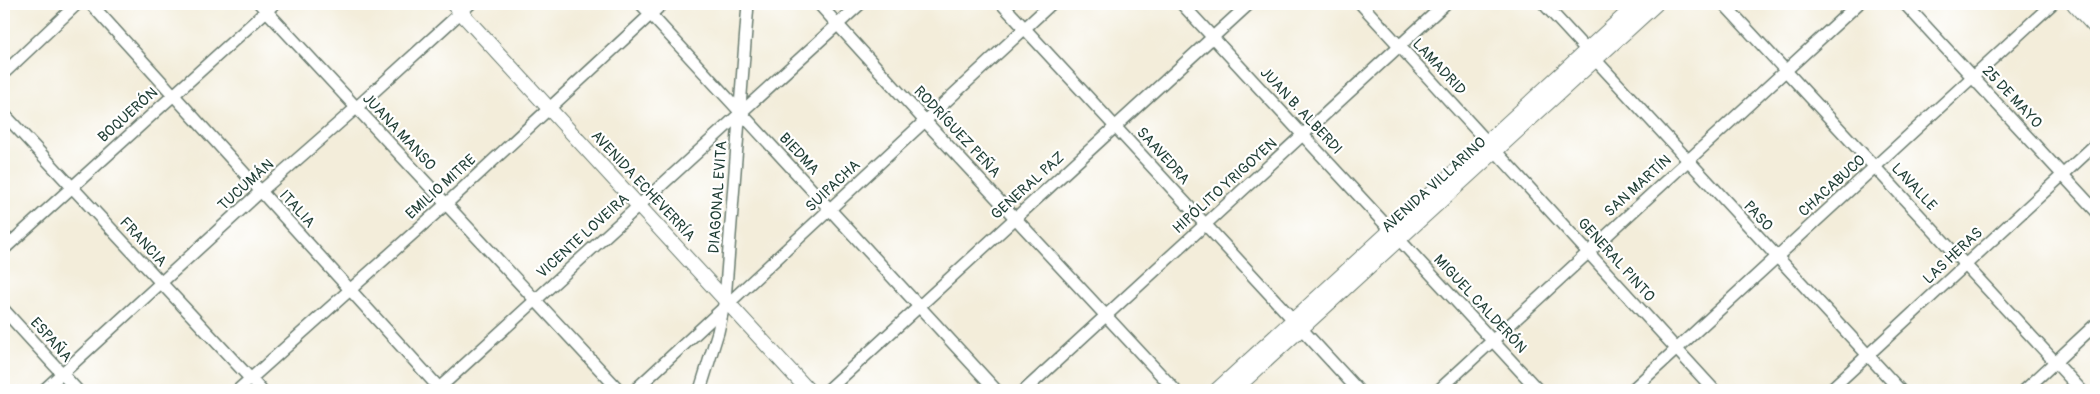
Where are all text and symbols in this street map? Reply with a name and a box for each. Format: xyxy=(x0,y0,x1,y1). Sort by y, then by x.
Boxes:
street label: LAMADRID xyxy=(1408,35,1470,99)
street label: 25 DE MAYO xyxy=(1978,62,2046,132)
street label: JUAN B. ALBERDI xyxy=(1256,64,1346,158)
street label: RODRÍGUEZ PEÑA xyxy=(910,82,1005,182)
street label: BOQUERÓN xyxy=(94,83,162,147)
street label: JUANA MANSO xyxy=(358,89,440,175)
street label: SAAVEDRA xyxy=(1132,123,1194,189)
street label: AVENIDA ECHEVERRÍA xyxy=(587,127,699,245)
street label: BIEDMA xyxy=(775,129,823,179)
street label: AVENIDA VILLARINO xyxy=(1378,133,1490,237)
street label: HIPÓLITO YRIGOYEN xyxy=(1169,134,1281,238)
street label: DIAGONAL EVITA xyxy=(705,140,731,254)
street label: GENERAL PAZ xyxy=(987,148,1069,224)
street label: EMILIO MITRE xyxy=(402,150,480,224)
street label: SAN MARTÍN xyxy=(1601,151,1675,221)
street label: CHACABUCO xyxy=(1795,151,1869,221)
street label: TUCUMÁN xyxy=(214,155,278,215)
street label: SUIPACHA xyxy=(802,156,864,216)
street label: LAVALLE xyxy=(1887,159,1941,215)
street label: ITALIA xyxy=(275,186,319,232)
street label: VICENTE LOVEIRA xyxy=(533,189,633,282)
street label: PASO xyxy=(1739,197,1777,235)
street label: FRANCIA xyxy=(115,213,171,271)
street label: GENERAL PINTO xyxy=(1573,214,1659,306)
street label: LAS HERAS xyxy=(1919,224,1987,288)
street label: MIGUEL CALDERÓN xyxy=(1429,251,1531,357)
street label: ESPAÑA xyxy=(26,314,76,367)

